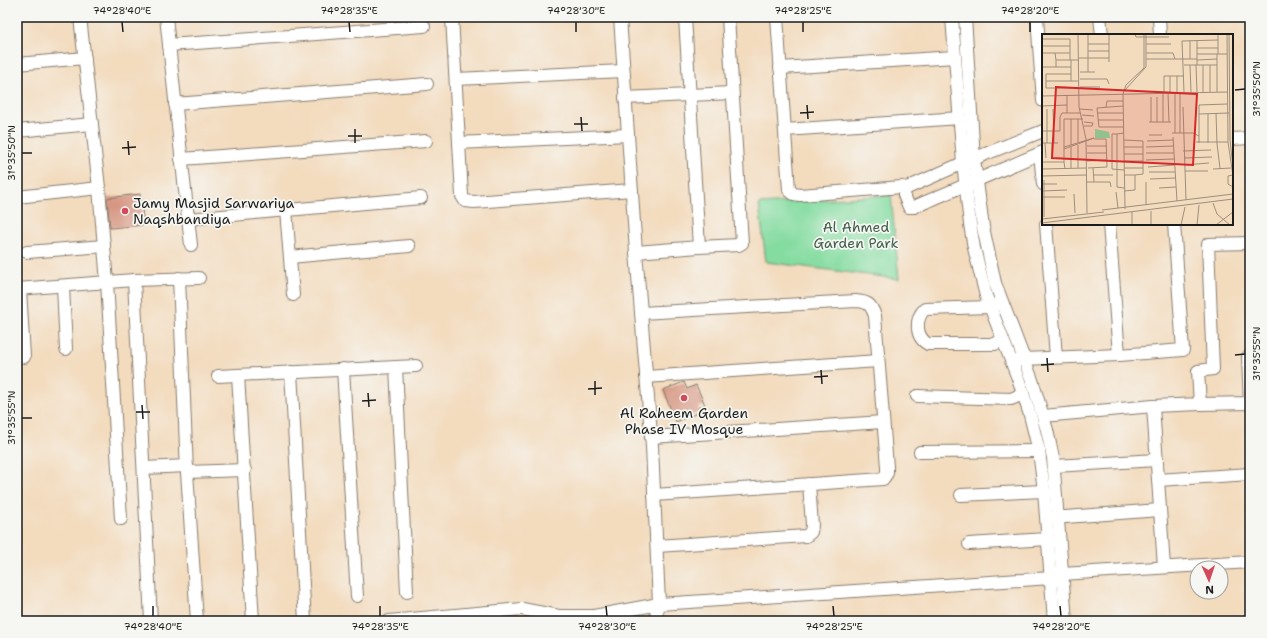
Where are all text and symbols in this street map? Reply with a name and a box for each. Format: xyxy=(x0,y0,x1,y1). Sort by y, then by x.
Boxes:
text: 74°28'40"E xyxy=(93,4,151,17)
text: 74°28'35"E xyxy=(320,4,378,17)
text: 74°28'30"E xyxy=(547,4,605,17)
text: 74°28'25"E xyxy=(774,4,832,17)
text: 74°28'20"E xyxy=(1001,4,1059,17)
inset map xyxy=(1042,34,1233,225)
text: 31°35'50"N xyxy=(1250,61,1263,117)
text: 31°35'50"N xyxy=(5,125,18,181)
place label: Jamy Masjid Sarwariya Naqshbandiya xyxy=(133,194,295,228)
marker: Jamy Masjid Sarwariya Naqshbandiya xyxy=(120,206,130,216)
park label: Al Ahmed Garden Park xyxy=(813,218,899,252)
text: 31°35'55"N xyxy=(1250,327,1263,381)
text: 31°35'55"N xyxy=(5,391,18,445)
marker: Al Raheem Garden Phase IV Mosque xyxy=(679,393,689,403)
place label: Al Raheem Garden Phase IV Mosque xyxy=(620,404,749,438)
north arrow xyxy=(1189,560,1229,600)
text: N xyxy=(1204,582,1214,597)
text: 74°28'40"E xyxy=(124,620,182,633)
text: 74°28'35"E xyxy=(351,620,409,633)
text: 74°28'30"E xyxy=(578,620,636,633)
text: 74°28'25"E xyxy=(805,620,863,633)
text: 74°28'20"E xyxy=(1032,620,1090,633)

